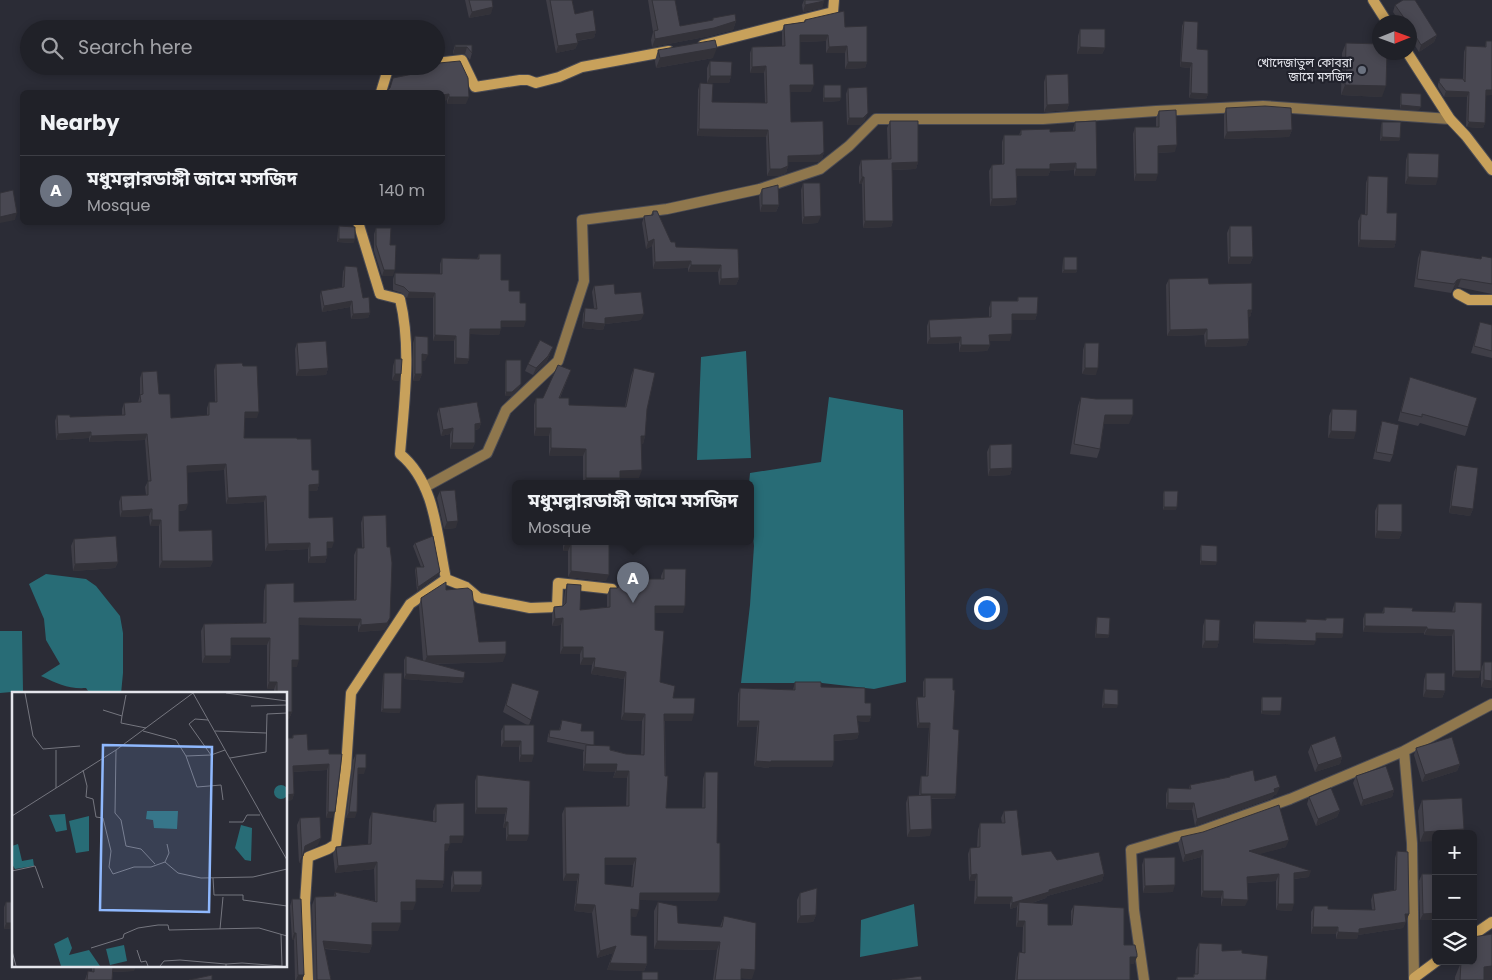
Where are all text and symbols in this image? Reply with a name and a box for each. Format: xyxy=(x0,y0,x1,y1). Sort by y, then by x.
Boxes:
north arrow xyxy=(1372,15,1417,60)
search box xyxy=(20,20,445,75)
icon: search xyxy=(38,34,66,62)
text: Search here xyxy=(78,34,192,61)
place label: খোদেজাতুল কোবরা জামে মসজিদ xyxy=(1257,54,1353,85)
marker: খোদেজাতুল কোবরা জামে মসজিদ xyxy=(1356,64,1368,76)
text: Nearby xyxy=(40,108,120,137)
text: মধুমল্লারডাঙ্গী জামে মসজিদ xyxy=(87,165,297,192)
text: A xyxy=(50,179,62,202)
text: 140 m xyxy=(379,179,425,202)
text: Mosque xyxy=(87,194,150,217)
popup xyxy=(512,480,754,545)
text: মধুমল্লারডাঙ্গী জামে মসজিদ xyxy=(528,487,738,514)
text: Mosque xyxy=(528,516,591,539)
pin: A xyxy=(617,562,649,603)
your location xyxy=(974,596,1000,622)
inset map xyxy=(12,692,288,968)
map controls xyxy=(1432,830,1477,965)
button: + xyxy=(1432,830,1477,875)
button: − xyxy=(1432,875,1477,920)
button: layers xyxy=(1432,920,1477,965)

